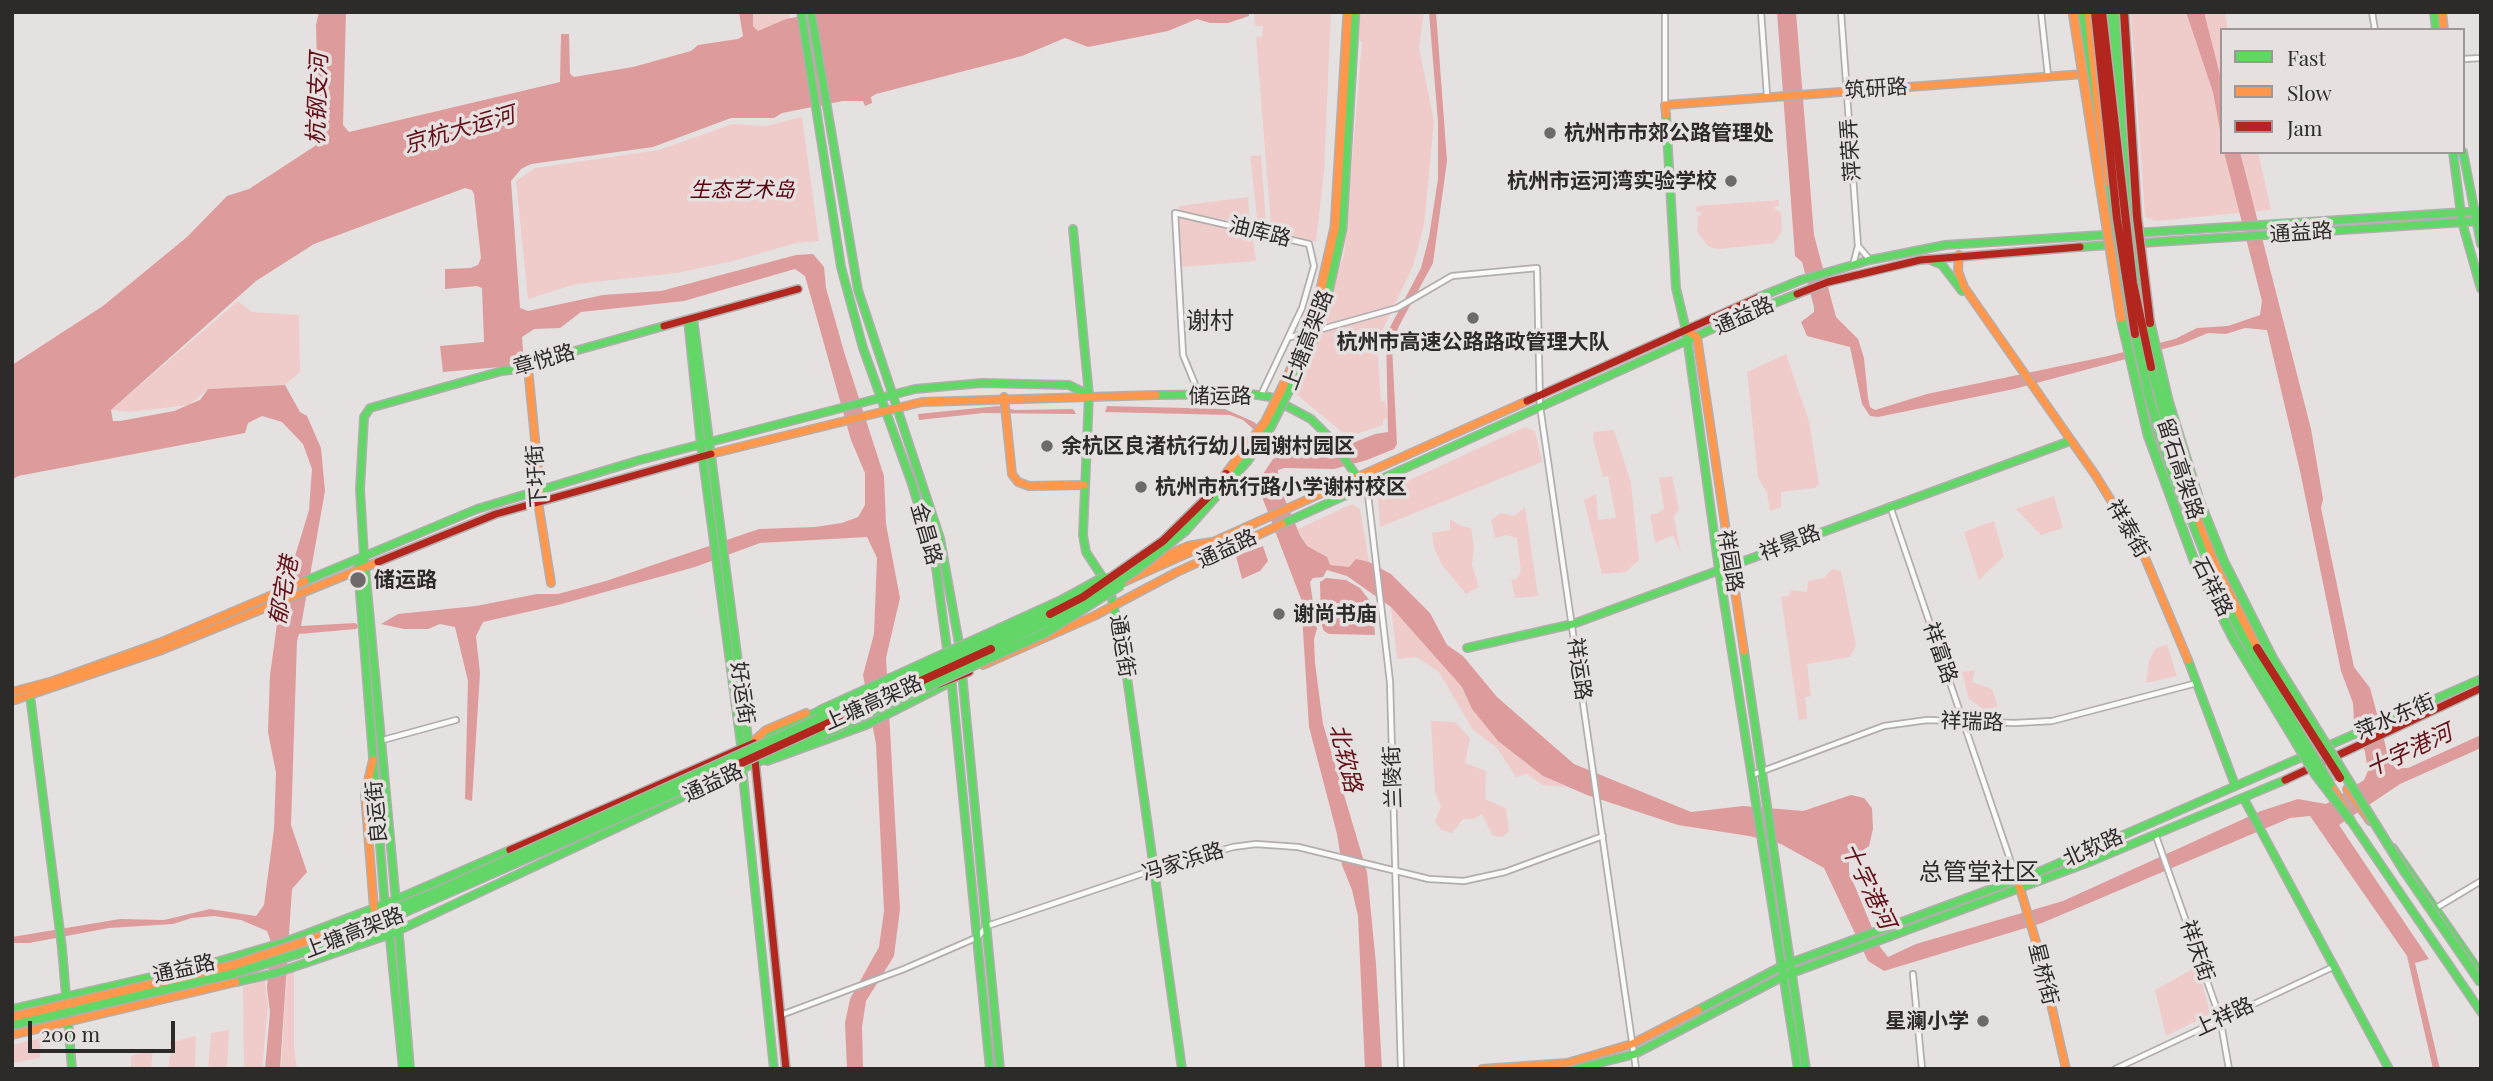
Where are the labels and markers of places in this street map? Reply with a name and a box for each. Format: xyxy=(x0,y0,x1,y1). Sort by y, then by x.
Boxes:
place label: 杭州市市郊公路管理处 xyxy=(1564,120,1774,146)
marker: 杭州市市郊公路管理处 xyxy=(1542,125,1558,141)
place label: 杭州市运河湾实验学校 xyxy=(1507,168,1717,194)
marker: 杭州市运河湾实验学校 xyxy=(1723,173,1739,189)
marker: 杭州市高速公路路政管理大队 xyxy=(1465,310,1481,326)
place label: 杭州市高速公路路政管理大队 xyxy=(1337,329,1609,355)
place label: 余杭区良渚杭行幼儿园谢村园区 xyxy=(1061,433,1355,459)
marker: 余杭区良渚杭行幼儿园谢村园区 xyxy=(1039,438,1055,454)
place label: 杭州市杭行路小学谢村校区 xyxy=(1155,474,1407,500)
marker: 杭州市杭行路小学谢村校区 xyxy=(1133,479,1149,495)
place label: 储运路 xyxy=(374,567,437,593)
marker: 储运路 xyxy=(348,570,368,590)
place label: 谢尚书庙 xyxy=(1293,601,1377,627)
marker: 谢尚书庙 xyxy=(1271,606,1287,622)
place label: 星澜小学 xyxy=(1885,1008,1969,1034)
marker: 星澜小学 xyxy=(1975,1013,1991,1029)

